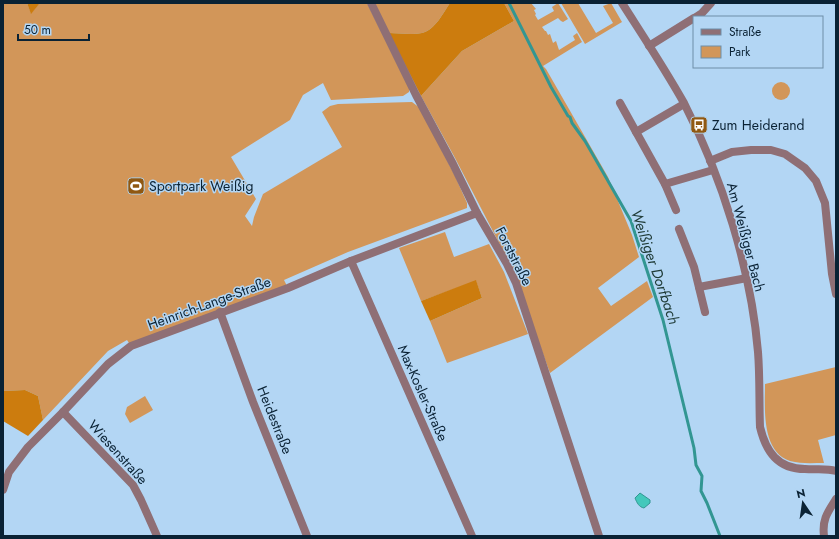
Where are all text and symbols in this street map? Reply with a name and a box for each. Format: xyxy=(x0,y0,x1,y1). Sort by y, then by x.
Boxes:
scale bar xyxy=(18,16,89,42)
legend xyxy=(693,16,823,68)
text: 50 m xyxy=(24,21,51,39)
text: Straße xyxy=(729,23,761,41)
text: Park xyxy=(729,43,751,61)
bus stop icon: Zum Heiderand xyxy=(689,115,709,135)
place label: Zum Heiderand xyxy=(712,115,805,135)
sports icon: Sportpark Weißig xyxy=(126,176,146,196)
place label: Sportpark Weißig xyxy=(149,176,253,196)
street label: Am Weißiger Bach xyxy=(722,180,770,294)
water label: Weißiger Dorfbach xyxy=(625,207,685,327)
street label: Forststraße xyxy=(491,223,537,289)
street label: Heinrich-Lange-Straße xyxy=(145,271,273,335)
street label: Max-Kosler-Straße xyxy=(393,342,453,444)
street label: Heidestraße xyxy=(252,383,298,457)
street label: Wiesenstraße xyxy=(84,415,152,489)
north arrow xyxy=(783,483,823,523)
text: N xyxy=(795,484,807,502)

